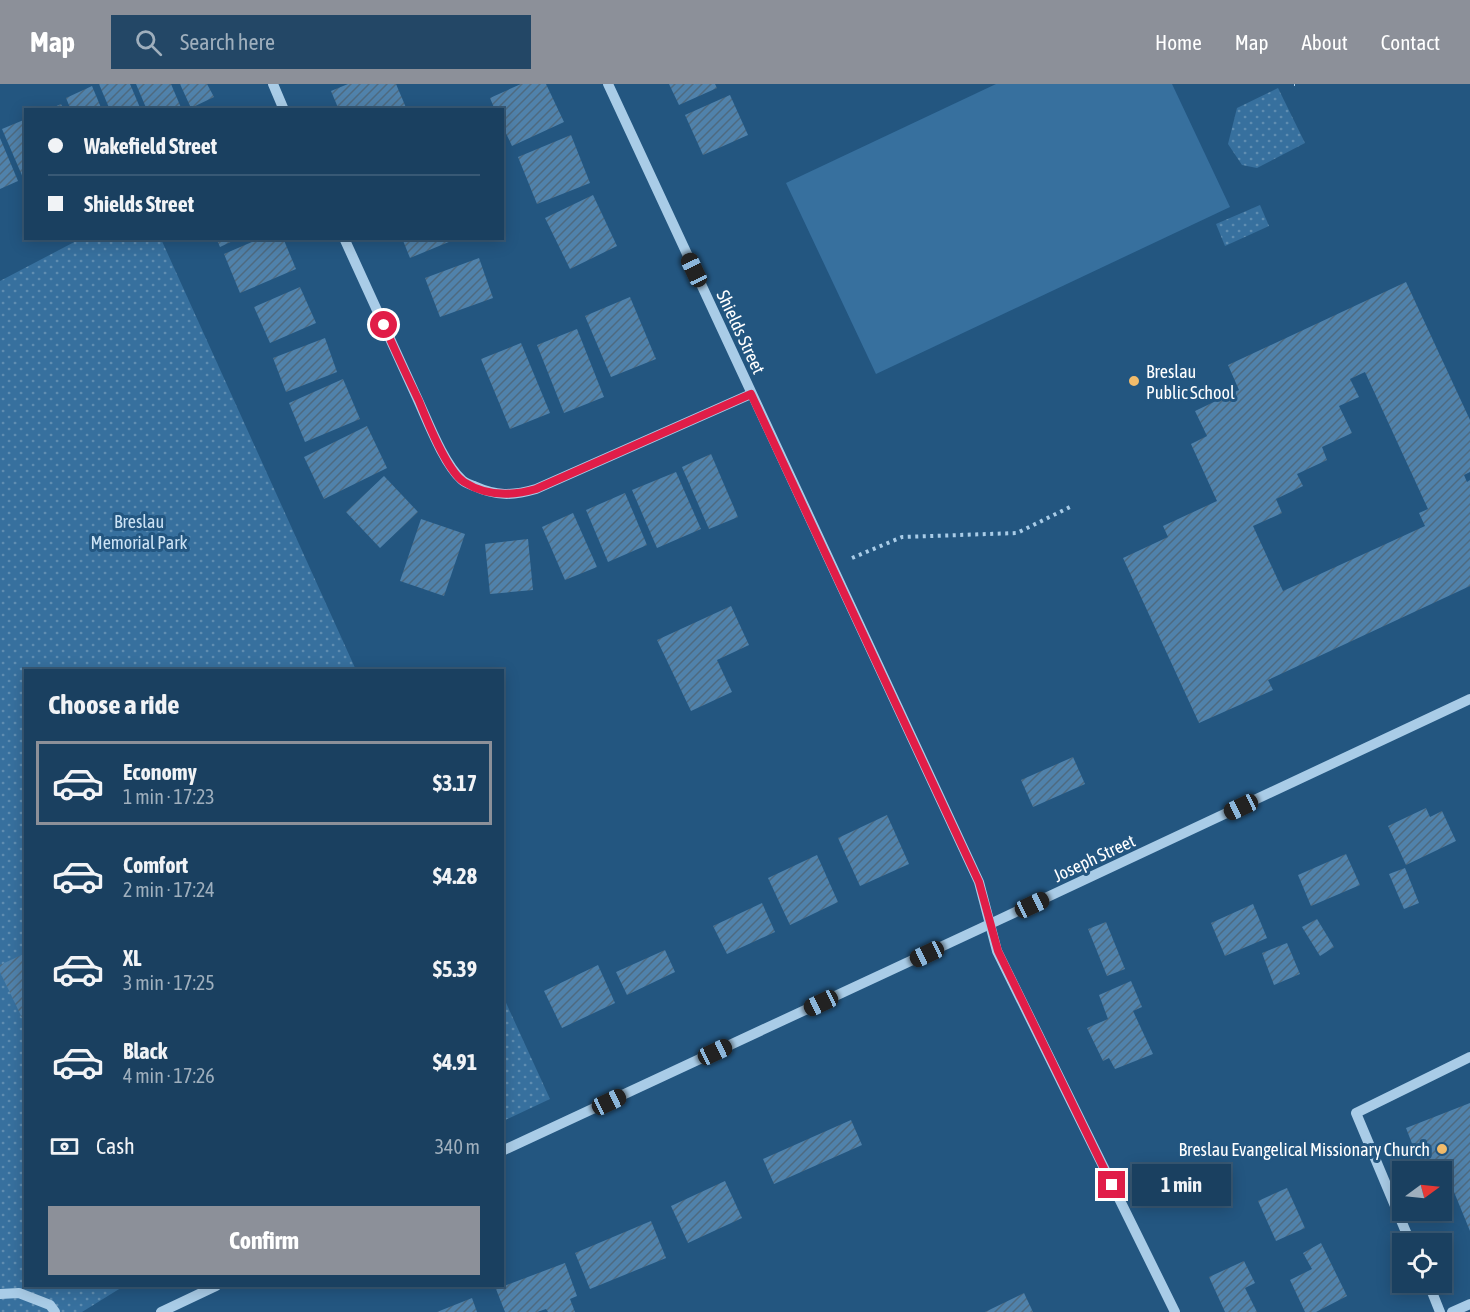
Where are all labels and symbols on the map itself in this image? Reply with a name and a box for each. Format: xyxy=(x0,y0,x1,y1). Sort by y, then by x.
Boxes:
car xyxy=(678,250,710,290)
street label: Shields Street xyxy=(712,287,770,377)
route start xyxy=(370,311,397,338)
place label: Breslau Public School xyxy=(1146,361,1235,403)
marker: Breslau Public School xyxy=(1127,374,1141,388)
park label: Breslau Memorial Park xyxy=(91,511,187,553)
car xyxy=(1221,791,1261,823)
street label: Joseph Street xyxy=(1050,830,1138,886)
car xyxy=(1012,889,1052,921)
car xyxy=(907,938,947,970)
car xyxy=(801,987,841,1019)
car xyxy=(695,1036,735,1068)
car xyxy=(589,1086,629,1118)
place label: Breslau Evangelical Missionary Church xyxy=(1179,1139,1430,1160)
marker: Breslau Evangelical Missionary Church xyxy=(1435,1142,1449,1156)
north arrow xyxy=(1392,1161,1452,1221)
callout: 1 min xyxy=(1133,1164,1232,1206)
route end xyxy=(1098,1171,1125,1198)

